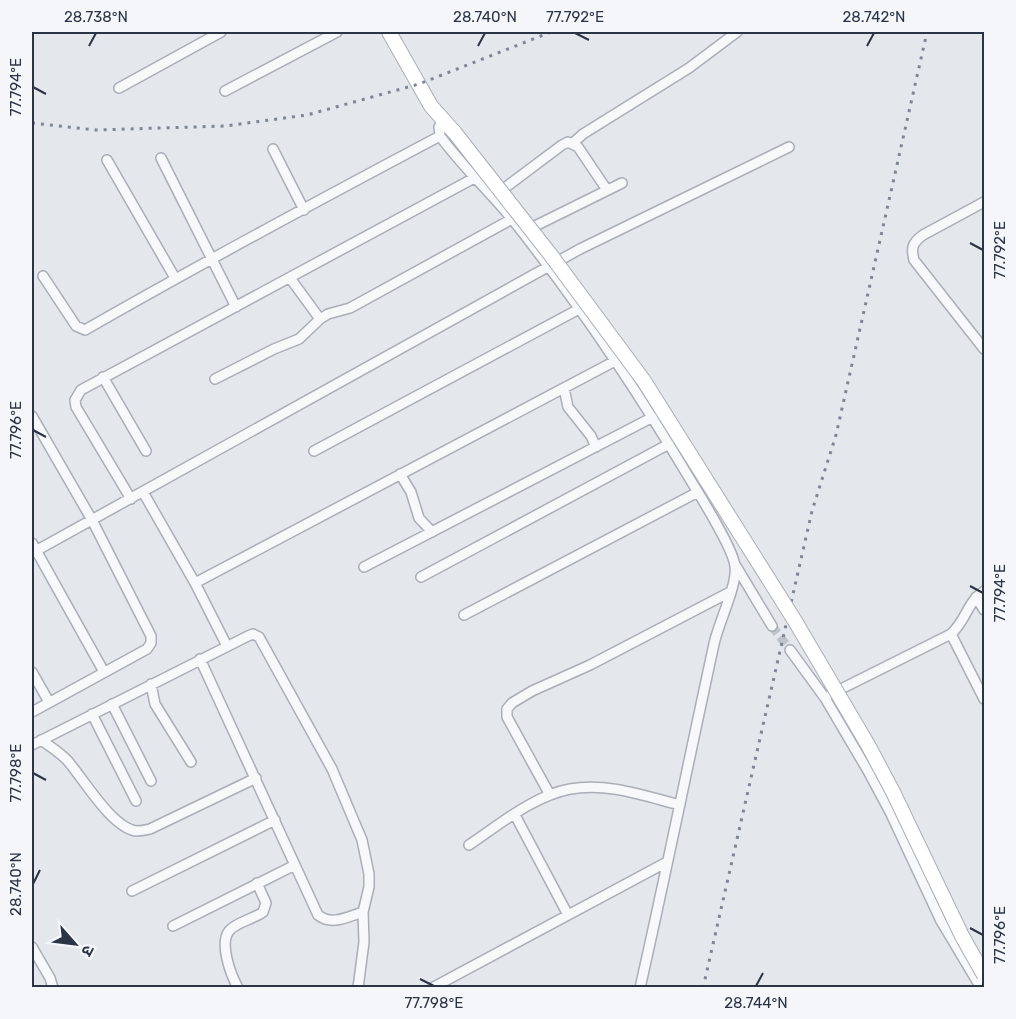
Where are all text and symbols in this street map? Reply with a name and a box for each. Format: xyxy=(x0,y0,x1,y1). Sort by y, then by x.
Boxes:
text: 28.738°N xyxy=(64,8,128,26)
text: 28.740°N xyxy=(453,8,517,26)
text: 77.792°E xyxy=(546,8,604,26)
text: 28.742°N xyxy=(842,8,906,26)
text: 77.794°E xyxy=(7,58,25,116)
text: 77.792°E xyxy=(991,221,1009,279)
text: 77.796°E xyxy=(7,401,25,459)
text: 77.794°E xyxy=(991,564,1009,622)
text: 77.798°E xyxy=(7,744,25,802)
text: 28.740°N xyxy=(7,852,25,916)
text: 77.796°E xyxy=(991,906,1009,964)
north arrow xyxy=(45,914,105,974)
text: उ xyxy=(77,942,98,960)
text: 77.798°E xyxy=(405,994,463,1012)
text: 28.744°N xyxy=(724,994,788,1012)

